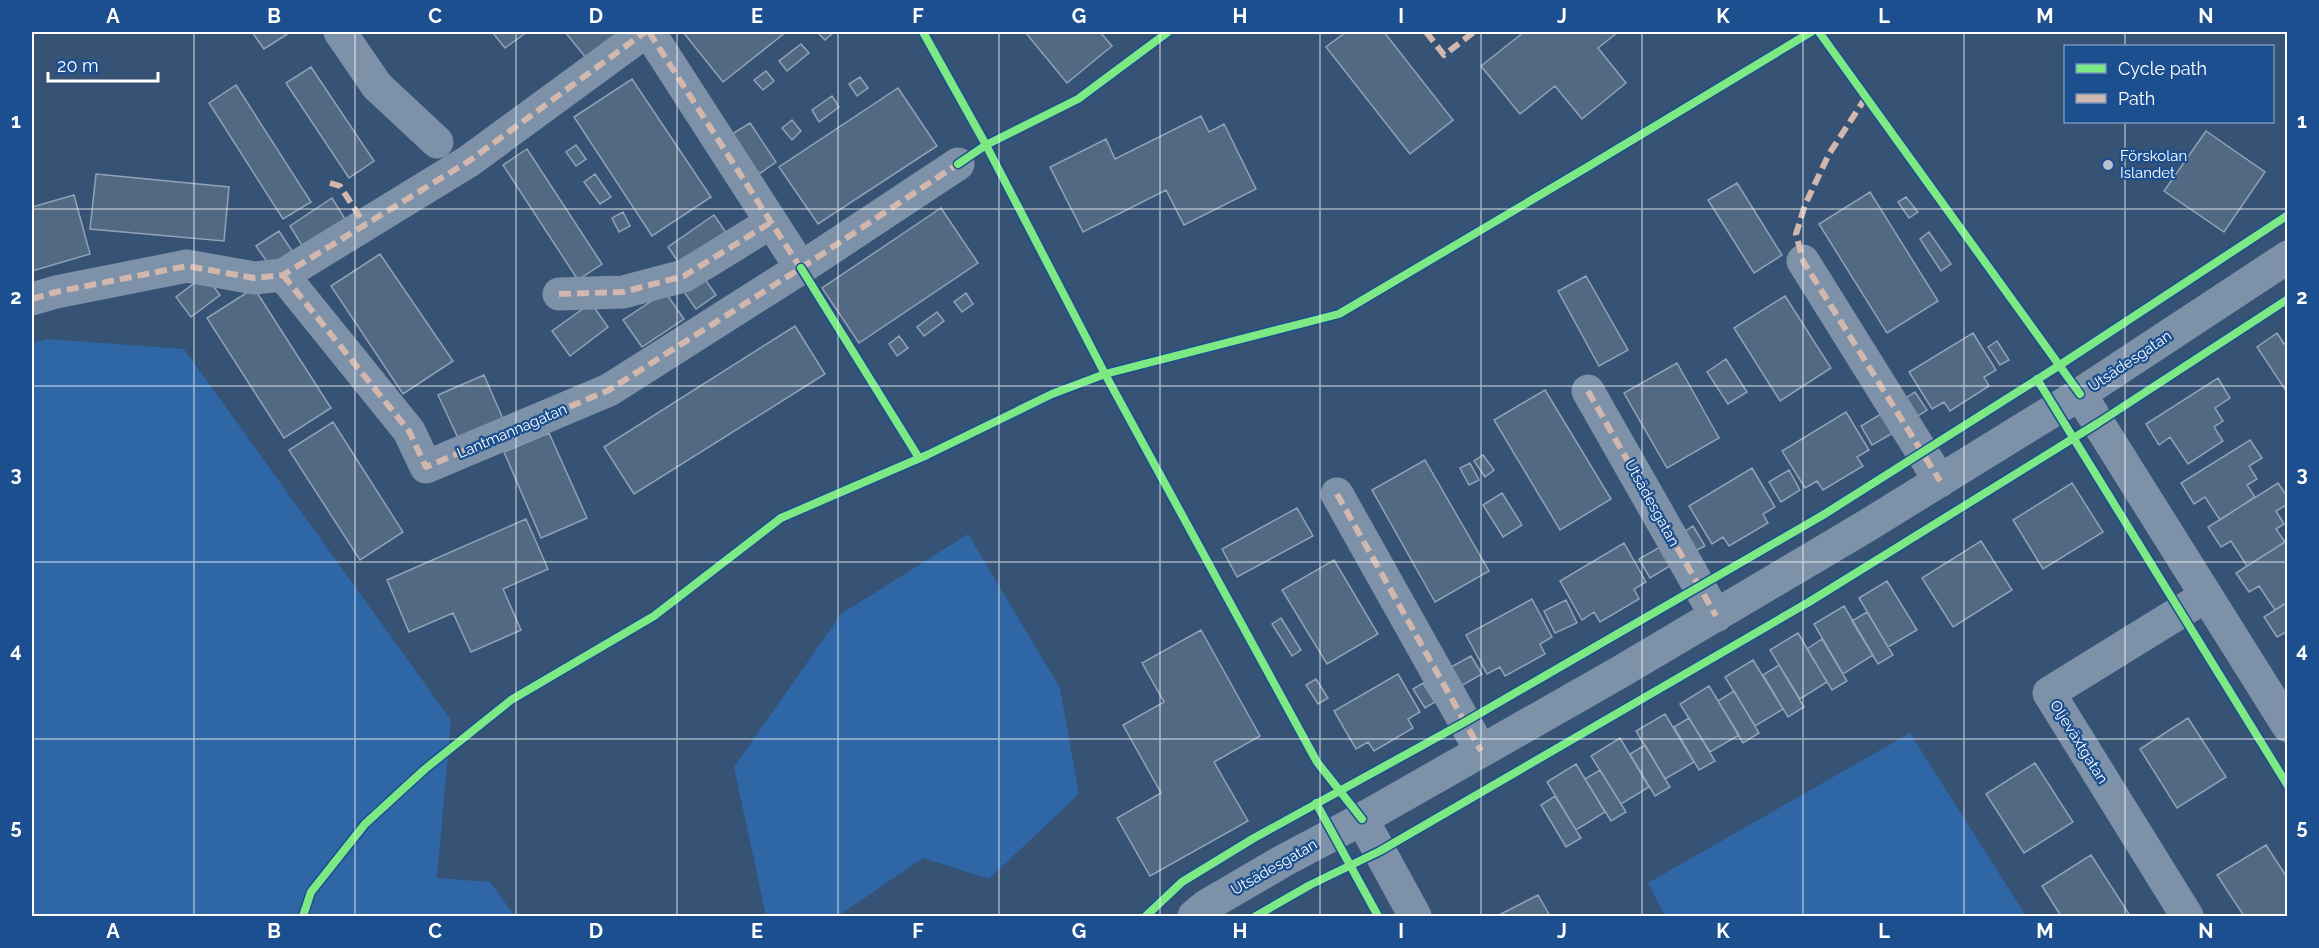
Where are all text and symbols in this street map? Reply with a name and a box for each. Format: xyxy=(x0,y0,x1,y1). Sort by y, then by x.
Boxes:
text: A xyxy=(106,4,120,28)
text: B xyxy=(267,4,281,28)
text: C xyxy=(428,4,442,28)
text: D xyxy=(589,4,603,28)
text: E xyxy=(751,4,763,28)
text: F xyxy=(912,4,924,28)
text: G xyxy=(1072,4,1086,28)
text: H xyxy=(1233,4,1247,28)
text: I xyxy=(1398,4,1404,28)
text: J xyxy=(1557,4,1567,28)
text: K xyxy=(1716,4,1730,28)
text: L xyxy=(1878,4,1890,28)
text: M xyxy=(2036,4,2054,28)
text: N xyxy=(2198,4,2214,28)
scale bar xyxy=(48,45,158,83)
legend xyxy=(2064,45,2274,123)
text: 20 m xyxy=(57,55,99,76)
text: Cycle path xyxy=(2118,58,2207,79)
text: Path xyxy=(2118,88,2155,109)
text: 1 xyxy=(11,109,21,133)
text: 1 xyxy=(2297,109,2307,133)
place label: Förskolan Islandet xyxy=(2120,147,2187,182)
marker: Förskolan Islandet xyxy=(2101,158,2115,172)
text: 2 xyxy=(10,285,22,309)
text: 2 xyxy=(2296,285,2308,309)
street label: Utsädesgatan xyxy=(2085,327,2175,395)
street label: Lantmannagatan xyxy=(454,400,570,462)
street label: Utsädesgatan xyxy=(1621,456,1683,550)
text: 3 xyxy=(10,462,22,486)
text: 3 xyxy=(2296,462,2308,486)
text: 4 xyxy=(10,638,22,662)
text: 4 xyxy=(2296,638,2308,662)
street label: Oljeväxtgatan xyxy=(2046,697,2112,787)
text: 5 xyxy=(10,815,22,839)
text: 5 xyxy=(2296,815,2308,839)
street label: Utsädesgatan xyxy=(1228,835,1320,899)
text: A xyxy=(106,919,120,943)
text: B xyxy=(267,919,281,943)
text: C xyxy=(428,919,442,943)
text: D xyxy=(589,919,603,943)
text: E xyxy=(751,919,763,943)
text: F xyxy=(912,919,924,943)
text: G xyxy=(1072,919,1086,943)
text: H xyxy=(1233,919,1247,943)
text: I xyxy=(1398,919,1404,943)
text: J xyxy=(1557,919,1567,943)
text: K xyxy=(1716,919,1730,943)
text: L xyxy=(1878,919,1890,943)
text: M xyxy=(2036,919,2054,943)
text: N xyxy=(2198,919,2214,943)

